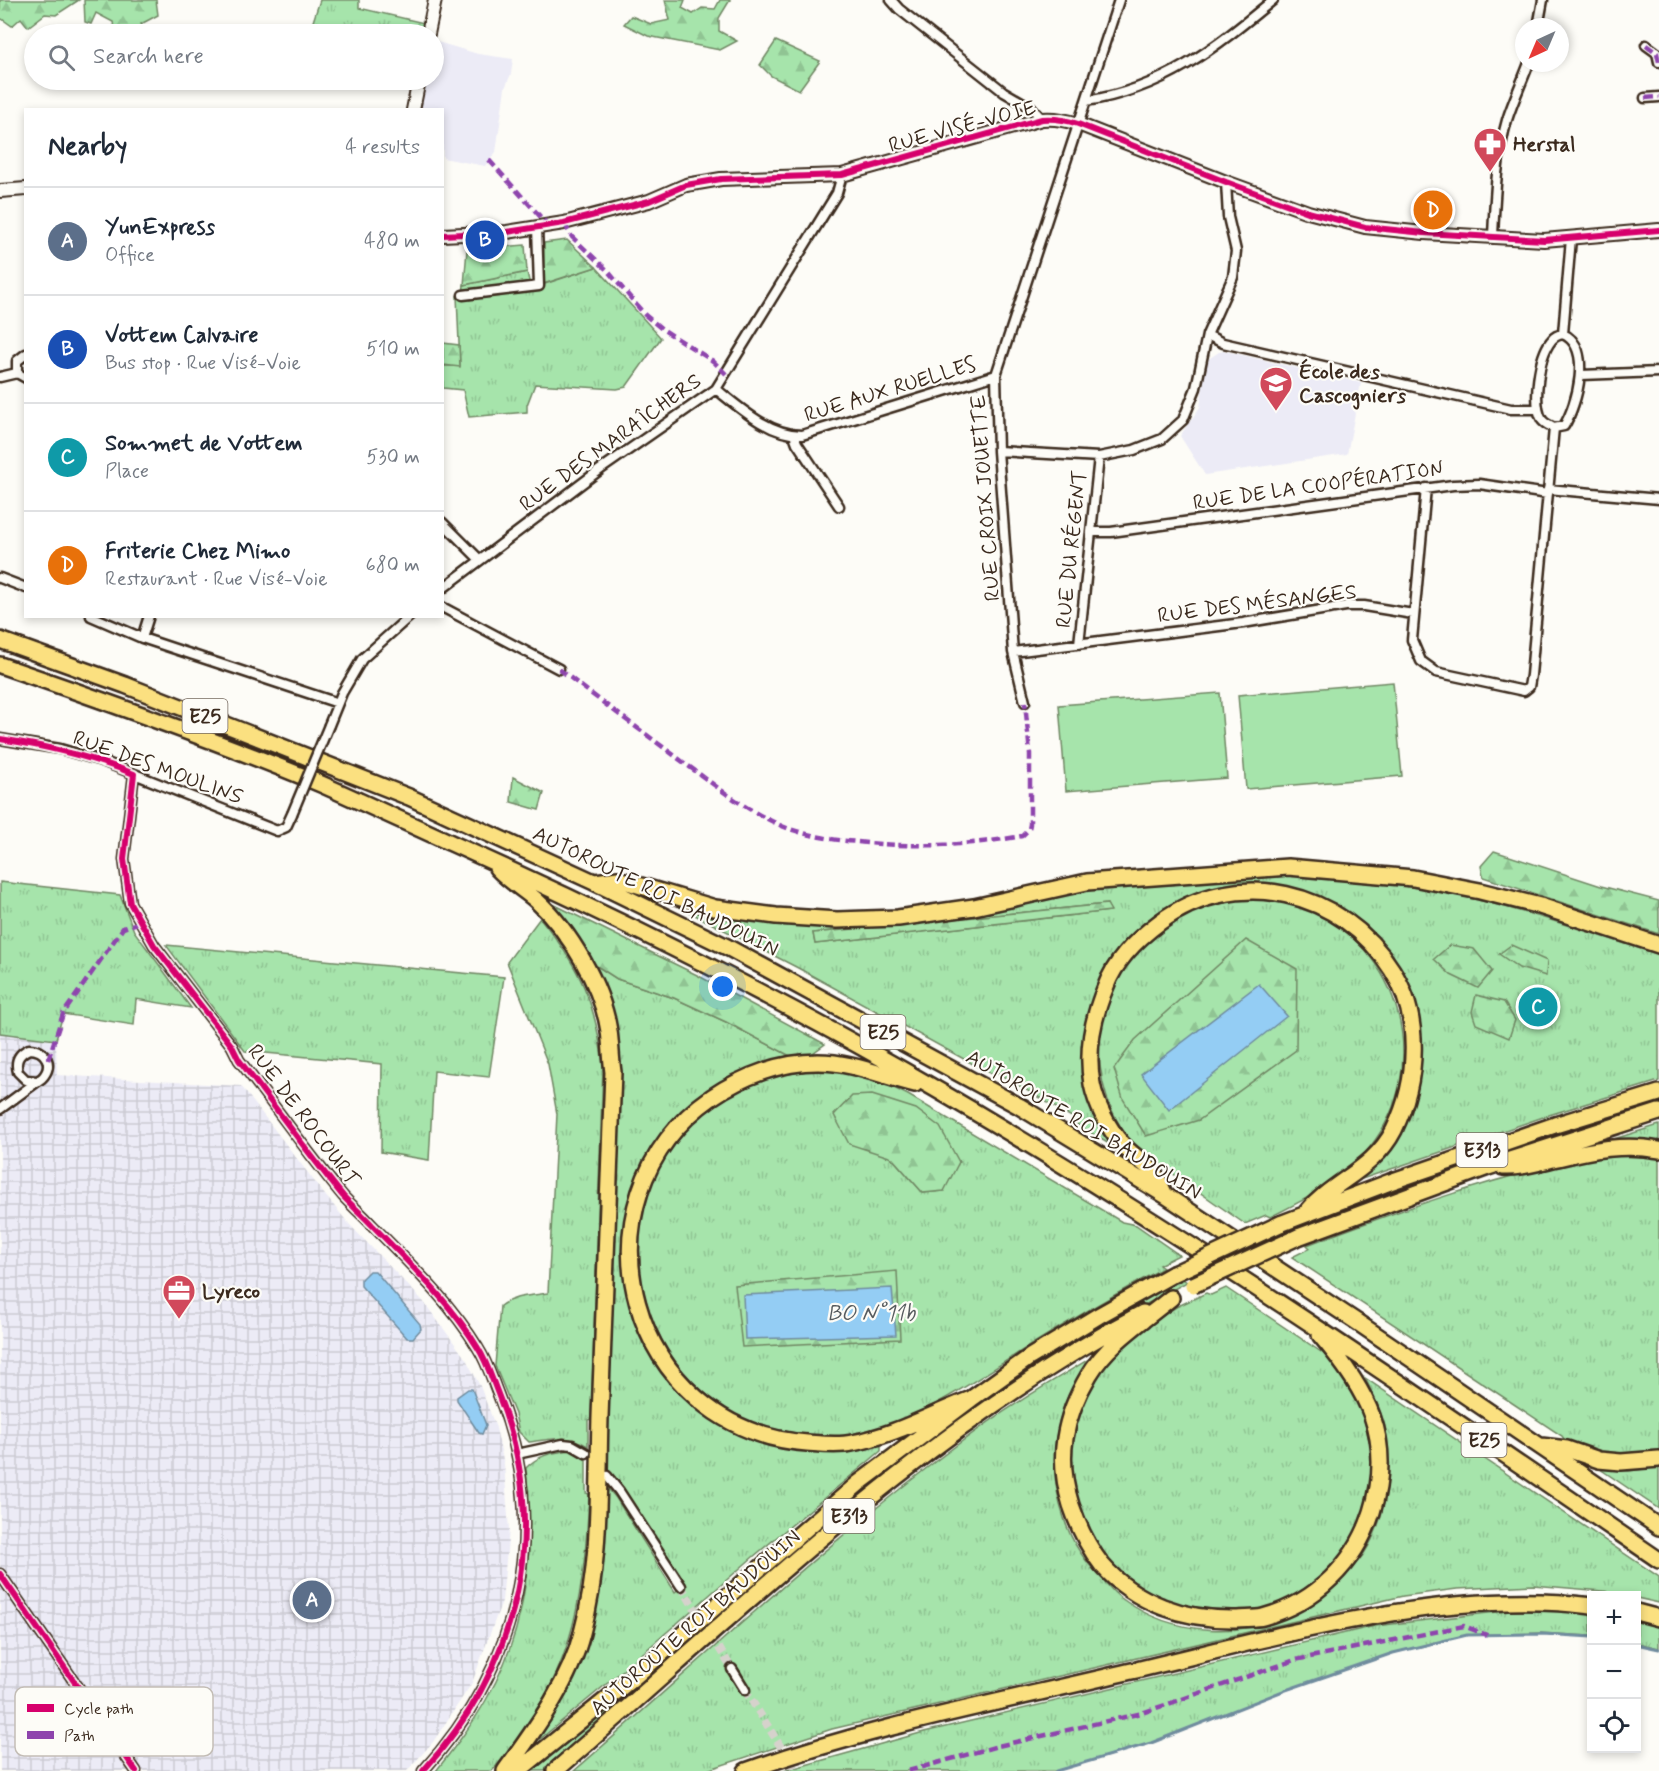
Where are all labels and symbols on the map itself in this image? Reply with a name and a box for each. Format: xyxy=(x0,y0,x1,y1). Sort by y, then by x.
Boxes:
north arrow xyxy=(1515,18,1569,72)
street label: RUE VISÉ-VOIE xyxy=(886,94,1039,160)
pharmacy icon: Herstal xyxy=(1472,126,1508,173)
place label: Herstal xyxy=(1513,131,1575,159)
pin: D xyxy=(1414,188,1452,232)
pin: B xyxy=(466,218,504,262)
street label: RUE AUX RUELLES xyxy=(801,350,980,429)
place label: École des Cascogniers xyxy=(1299,358,1407,410)
school or university icon: École des Cascogniers xyxy=(1258,365,1294,412)
street label: RUE DES MARAÎCHERS xyxy=(514,367,707,518)
street label: RUE CROIX JOUETTE xyxy=(965,394,1007,602)
street label: RUE DE LA COOPÉRATION xyxy=(1191,455,1445,517)
street label: RUE DU RÉGENT xyxy=(1050,469,1094,629)
street label: RUE DES MÉSANGES xyxy=(1156,578,1358,630)
road number: E25 xyxy=(182,699,228,733)
street label: RUE DES MOULINS xyxy=(69,724,247,812)
street label: AUTOROUTE ROI BAUDOUIN xyxy=(528,820,783,964)
your location xyxy=(708,972,737,1001)
pin: C xyxy=(1518,984,1558,1030)
road number: E25 xyxy=(860,1015,906,1049)
street label: RUE DE ROCOURT xyxy=(240,1039,366,1193)
street label: AUTOROUTE ROI BAUDOUIN xyxy=(960,1043,1207,1206)
road number: E313 xyxy=(1456,1133,1508,1167)
office icon: Lyreco xyxy=(161,1273,197,1320)
place label: Lyreco xyxy=(202,1278,261,1306)
water label: BO N°11b xyxy=(827,1300,916,1328)
road number: E25 xyxy=(1462,1423,1506,1457)
road number: E313 xyxy=(824,1499,874,1533)
street label: AUTOROUTE ROI BAUDOUIN xyxy=(584,1524,807,1722)
pin: A xyxy=(292,1578,332,1622)
legend xyxy=(15,1687,213,1756)
text: Cycle path xyxy=(64,1699,134,1720)
text: Path xyxy=(64,1726,95,1747)

